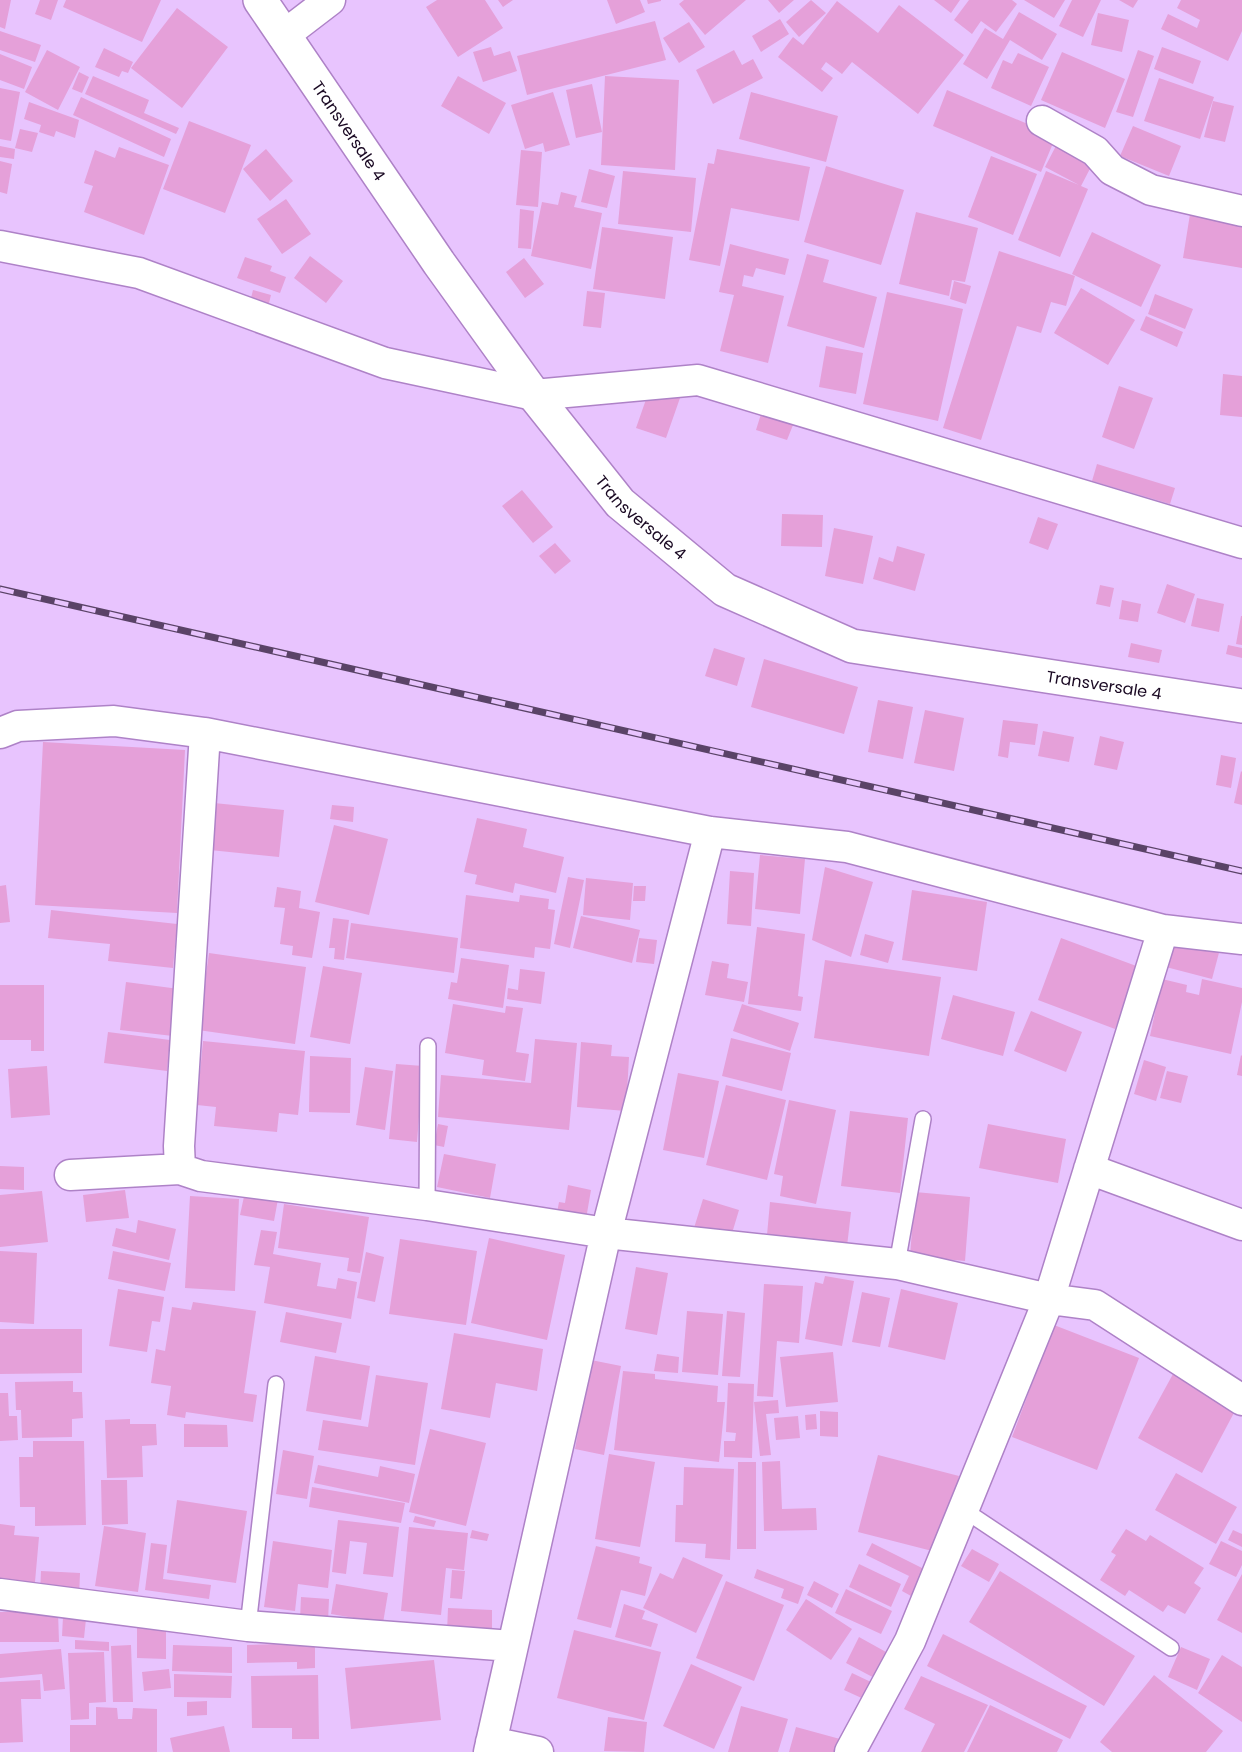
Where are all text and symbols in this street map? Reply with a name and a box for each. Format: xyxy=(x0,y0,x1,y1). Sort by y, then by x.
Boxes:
street label: Transversale 4 xyxy=(307,76,391,185)
street label: Transversale 4 xyxy=(590,470,692,565)
street label: Transversale 4 xyxy=(1045,665,1163,705)

